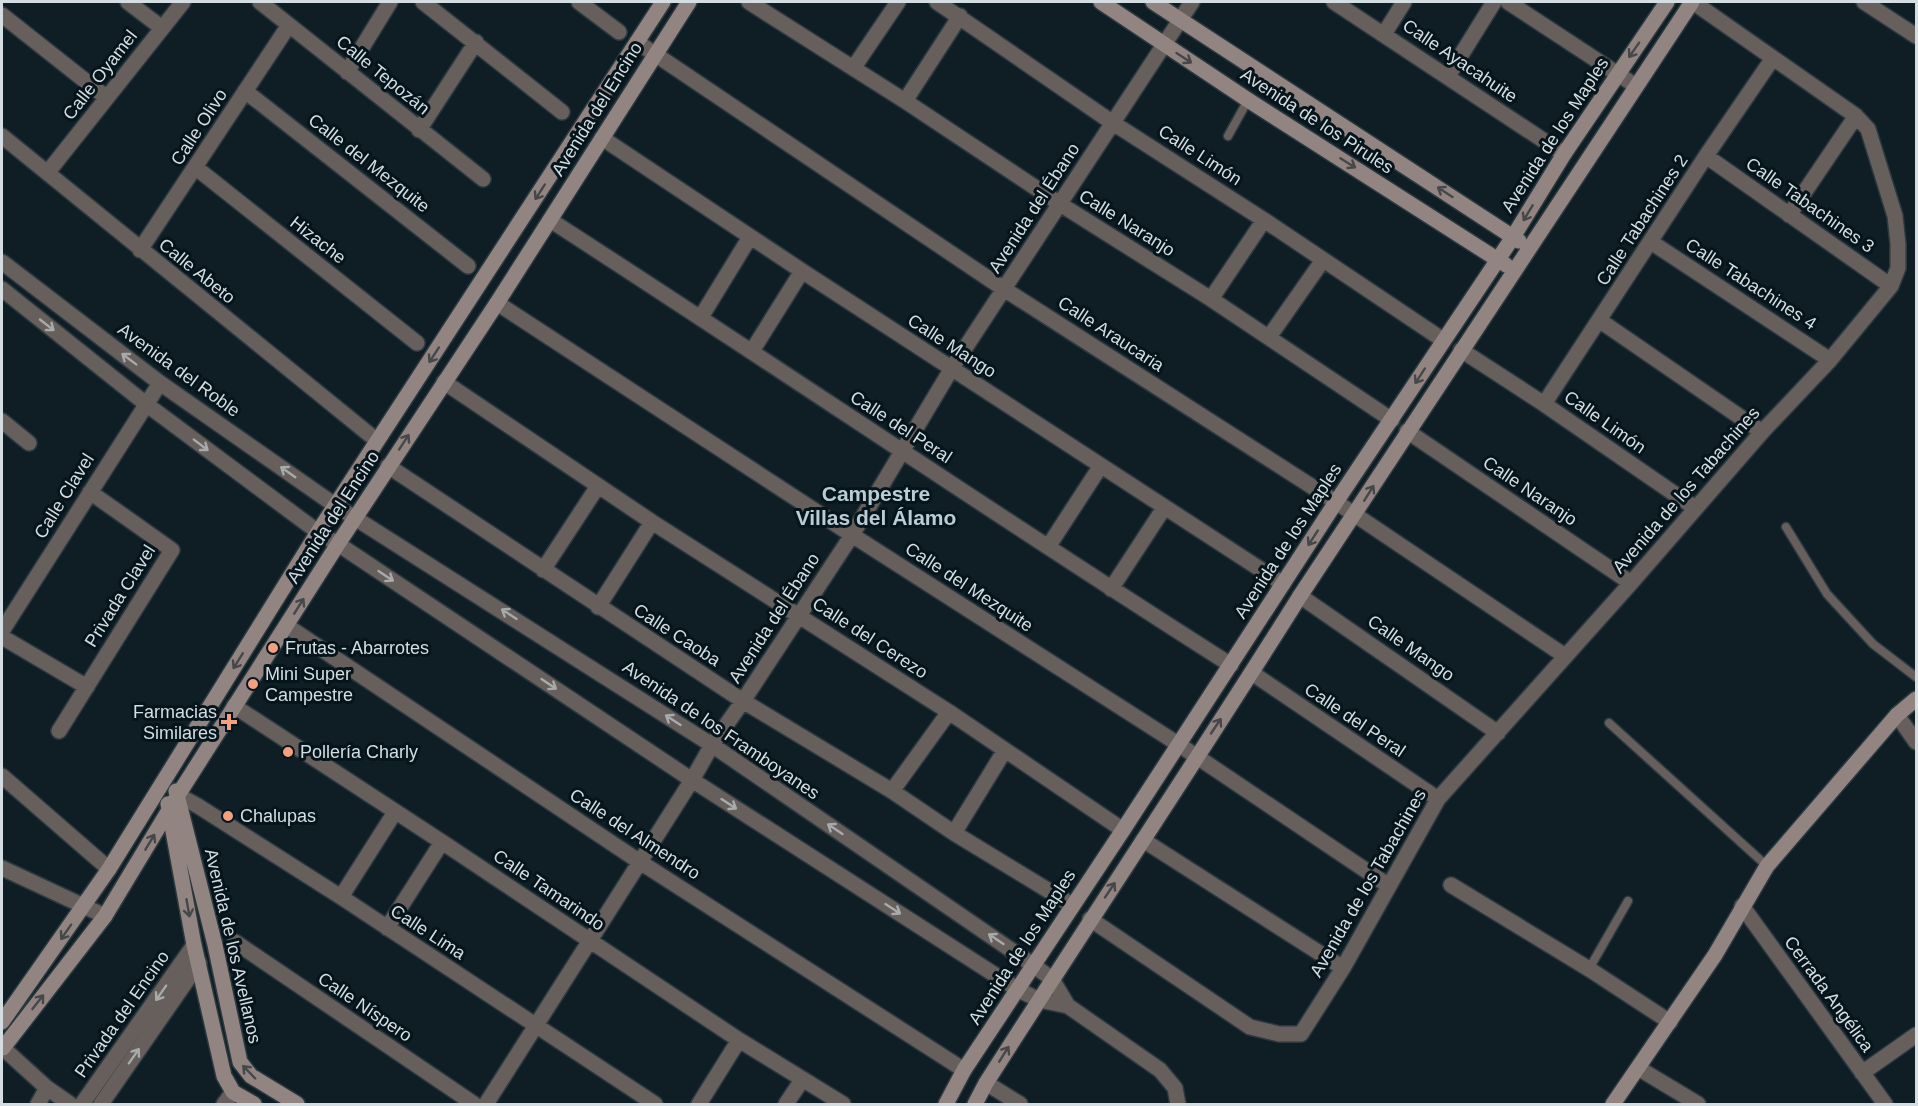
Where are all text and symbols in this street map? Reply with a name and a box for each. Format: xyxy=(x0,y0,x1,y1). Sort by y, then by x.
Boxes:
street label: Calle Ayacahuite xyxy=(1399,15,1521,107)
street label: Calle Oyamel xyxy=(59,26,141,124)
street label: Calle Tepozán xyxy=(333,31,433,119)
street label: Avenida del Encino xyxy=(548,38,646,180)
one-way arrow xyxy=(1628,41,1640,57)
one-way arrow xyxy=(1175,52,1192,64)
street label: Avenida de los Maples xyxy=(1497,54,1613,216)
street label: Avenida de los Pirules xyxy=(1237,64,1397,178)
street label: Calle Olivo xyxy=(167,85,231,169)
street label: Calle del Mezquite xyxy=(304,110,434,216)
street label: Calle Limón xyxy=(1155,121,1245,189)
street label: Avenida del Ébano xyxy=(985,139,1083,277)
street label: Calle Tabachines 2 xyxy=(1592,151,1692,289)
street label: Calle Tabachines 3 xyxy=(1742,153,1878,257)
one-way arrow xyxy=(1339,158,1356,170)
one-way arrow xyxy=(534,183,546,200)
street label: Calle Naranjo xyxy=(1075,186,1179,260)
one-way arrow xyxy=(1437,186,1454,198)
one-way arrow xyxy=(1521,204,1533,221)
street label: Hizache xyxy=(286,212,350,268)
street label: Calle Abeto xyxy=(155,234,239,308)
street label: Calle Tabachines 4 xyxy=(1682,234,1820,334)
street label: Calle Araucaria xyxy=(1054,292,1168,376)
street label: Calle Mango xyxy=(904,310,1000,382)
one-way arrow xyxy=(39,319,55,332)
street label: Avenida del Roble xyxy=(114,319,244,421)
one-way arrow xyxy=(428,347,441,364)
one-way arrow xyxy=(122,353,138,366)
one-way arrow xyxy=(1414,367,1426,383)
street label: Calle del Peral xyxy=(846,387,956,467)
street label: Calle Limón xyxy=(1560,387,1650,457)
street label: Avenida de los Tabachines xyxy=(1608,403,1764,577)
one-way arrow xyxy=(398,434,410,451)
one-way arrow xyxy=(193,439,209,451)
street label: Avenida del Encino xyxy=(283,447,383,587)
street label: Calle Clavel xyxy=(30,450,98,542)
street label: Calle Naranjo xyxy=(1479,452,1581,530)
street label: Avenida de los Maples xyxy=(1230,460,1346,622)
one-way arrow xyxy=(281,466,297,478)
district label: Campestre Villas del Álamo xyxy=(796,482,956,529)
one-way arrow xyxy=(1363,485,1375,502)
one-way arrow xyxy=(1306,529,1318,546)
street label: Calle del Mezquite xyxy=(901,538,1037,636)
street label: Privada Clavel xyxy=(81,541,159,651)
street label: Avenida del Ébano xyxy=(725,549,823,687)
one-way arrow xyxy=(378,570,394,582)
street label: Calle del Cerezo xyxy=(809,593,931,683)
one-way arrow xyxy=(294,598,306,615)
street label: Calle Caoba xyxy=(630,600,725,671)
one-way arrow xyxy=(501,608,518,620)
street label: Calle Mango xyxy=(1364,611,1458,685)
place label: Frutas - Abarrotes xyxy=(285,638,429,658)
marker: Frutas - Abarrotes xyxy=(266,641,280,655)
one-way arrow xyxy=(231,652,243,669)
street label: Avenida de los Framboyanes xyxy=(619,657,823,803)
place label: Mini Super Campestre xyxy=(265,664,353,705)
marker: Mini Super Campestre xyxy=(246,677,260,691)
one-way arrow xyxy=(540,678,557,691)
street label: Calle del Peral xyxy=(1301,679,1409,761)
place label: Farmacias Similares xyxy=(133,702,217,743)
one-way arrow xyxy=(665,713,682,725)
marker: Farmacias Similares xyxy=(222,715,236,729)
one-way arrow xyxy=(1210,719,1222,735)
place label: Pollería Charly xyxy=(300,742,418,762)
marker: Pollería Charly xyxy=(281,745,295,759)
street label: Calle del Almendro xyxy=(566,784,704,884)
street label: Avenida de los Tabachines xyxy=(1306,786,1430,980)
one-way arrow xyxy=(720,798,737,810)
place label: Chalupas xyxy=(240,806,316,826)
marker: Chalupas xyxy=(221,809,235,823)
one-way arrow xyxy=(827,823,843,835)
one-way arrow xyxy=(144,834,156,851)
street label: Calle Tamarindo xyxy=(490,845,608,935)
street label: Avenida de los Avellanos xyxy=(201,847,265,1045)
street label: Avenida de los Maples xyxy=(964,866,1080,1028)
one-way arrow xyxy=(1104,882,1116,899)
one-way arrow xyxy=(182,898,193,917)
street label: Calle Lima xyxy=(387,900,470,964)
one-way arrow xyxy=(884,903,901,915)
one-way arrow xyxy=(60,923,72,939)
street label: Cerrada Angélica xyxy=(1780,932,1878,1057)
one-way arrow xyxy=(988,933,1004,945)
street label: Privada del Encino xyxy=(71,947,173,1081)
street label: Calle Níspero xyxy=(314,968,416,1046)
one-way arrow xyxy=(155,984,167,1000)
one-way arrow xyxy=(32,994,45,1010)
one-way arrow xyxy=(999,1046,1011,1063)
one-way arrow xyxy=(128,1049,140,1065)
one-way arrow xyxy=(242,1064,256,1079)

